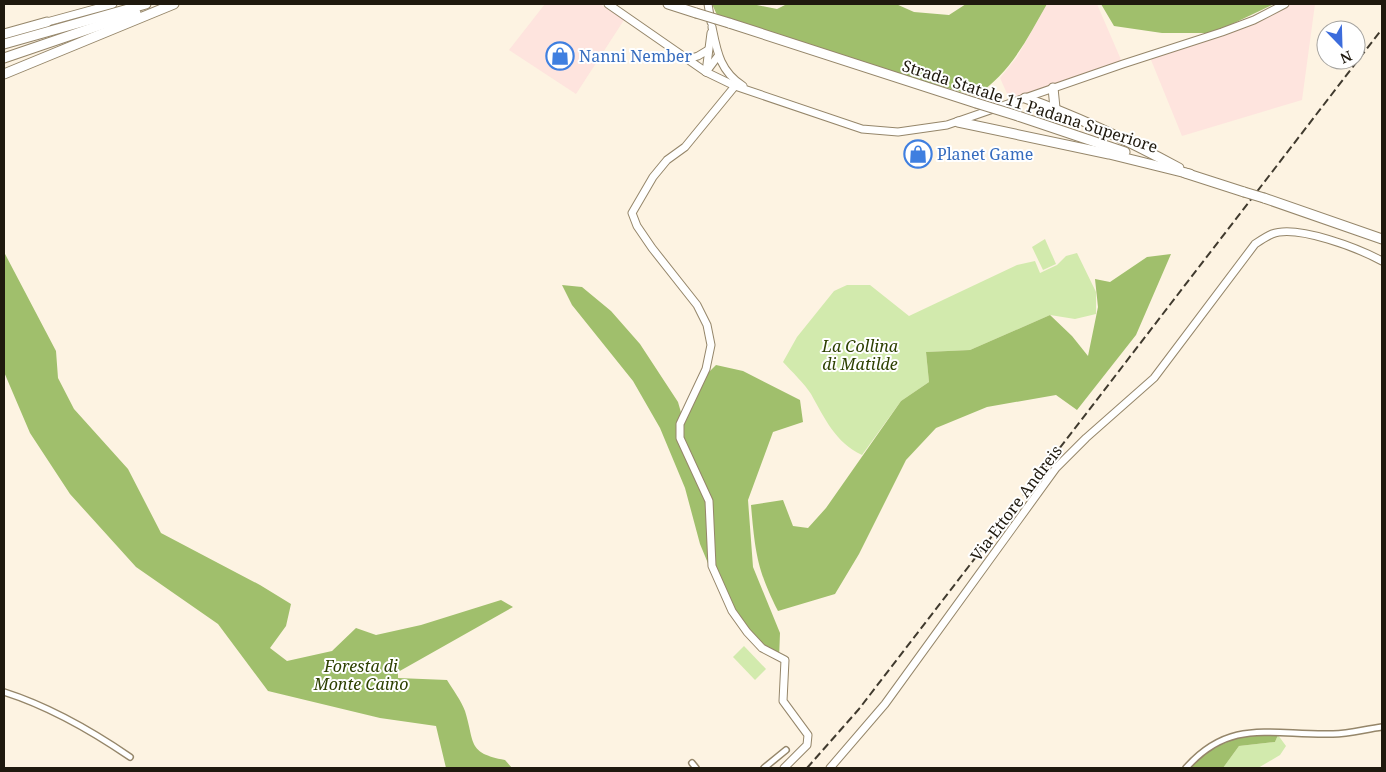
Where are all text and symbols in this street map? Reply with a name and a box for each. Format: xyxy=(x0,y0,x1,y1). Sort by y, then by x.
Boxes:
north arrow xyxy=(1316,20,1366,70)
shop icon: Nanni Nember xyxy=(545,41,575,71)
place label: Nanni Nember xyxy=(579,45,692,67)
text: N xyxy=(1337,47,1355,68)
street label: Strada Statale 11 Padana Superiore xyxy=(899,54,1161,158)
shop icon: Planet Game xyxy=(903,139,933,169)
place label: Planet Game xyxy=(937,143,1033,165)
park label: La Collina di Matilde xyxy=(821,335,899,375)
street label: Via Ettore Andreis xyxy=(965,441,1067,565)
park label: Foresta di Monte Caino xyxy=(313,655,408,695)

